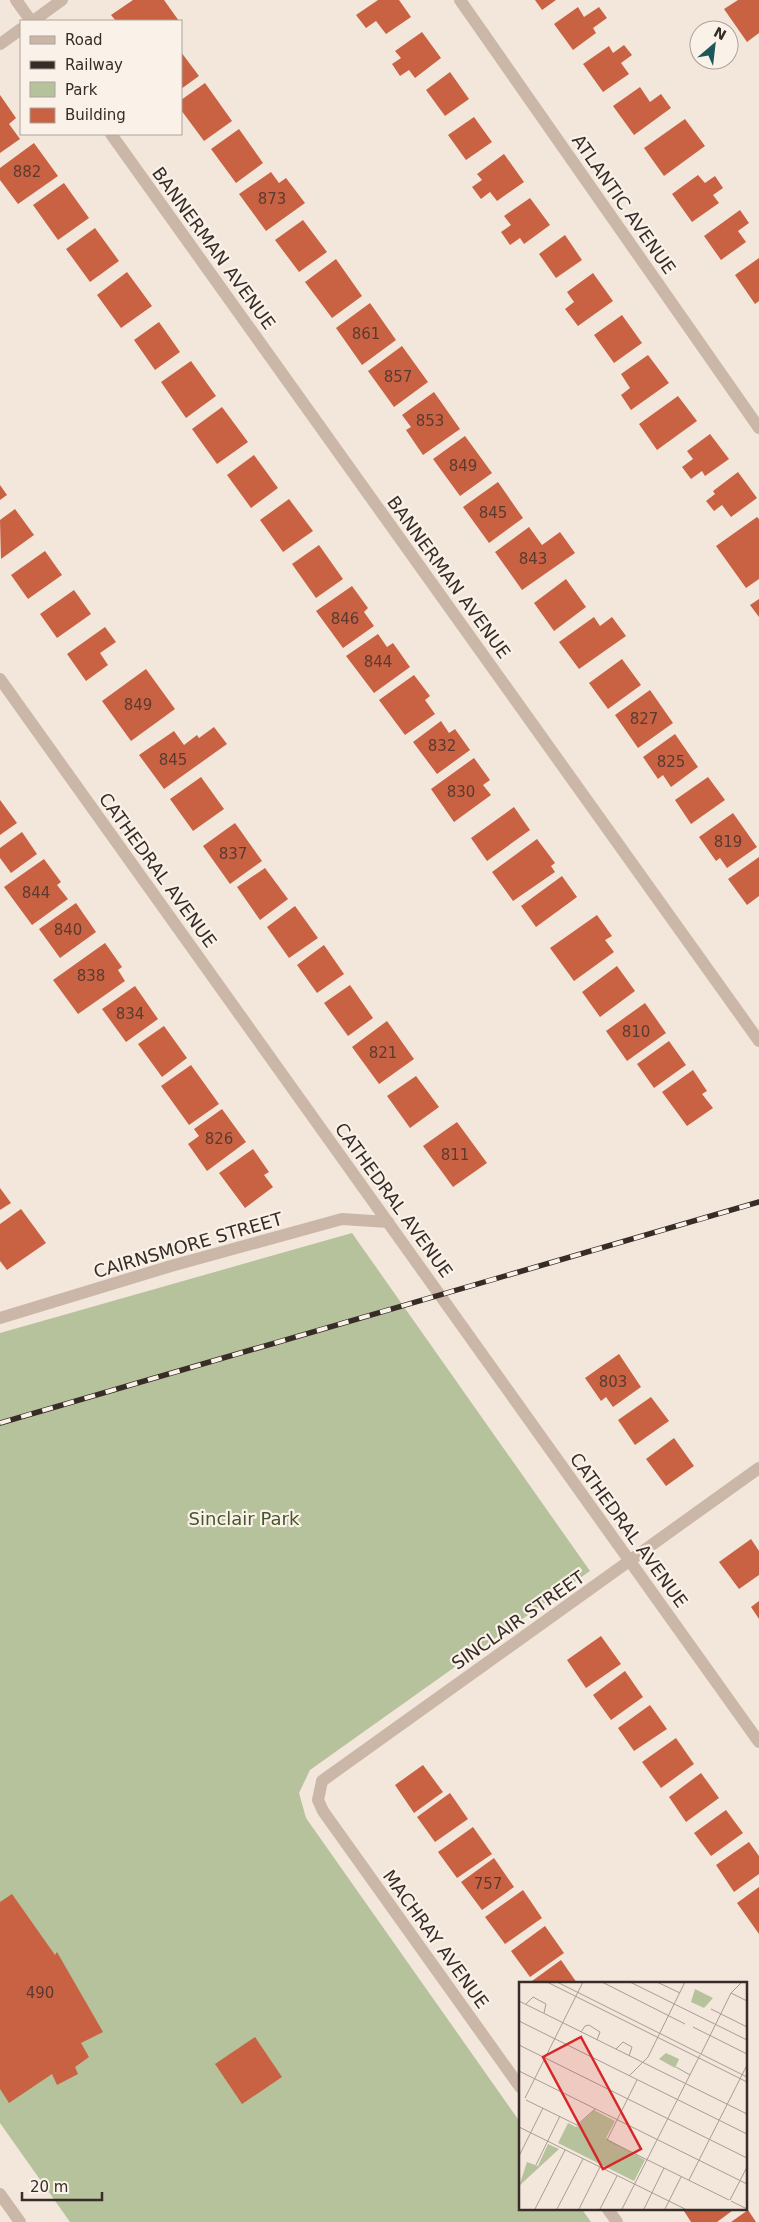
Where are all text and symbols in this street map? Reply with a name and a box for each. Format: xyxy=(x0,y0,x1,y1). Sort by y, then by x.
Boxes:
legend xyxy=(20,20,182,135)
north arrow xyxy=(689,20,739,70)
text: N xyxy=(711,24,729,43)
text: Road xyxy=(65,31,103,49)
text: Railway xyxy=(65,56,123,74)
text: Park xyxy=(65,81,98,99)
text: Building xyxy=(65,106,126,124)
street label: ATLANTIC AVENUE xyxy=(568,130,680,278)
house number: 882 xyxy=(13,163,41,181)
street label: BANNERMAN AVENUE xyxy=(148,163,280,333)
house number: 873 xyxy=(258,190,286,208)
house number: 861 xyxy=(352,325,380,343)
house number: 857 xyxy=(384,368,412,386)
house number: 853 xyxy=(416,412,444,430)
house number: 849 xyxy=(449,457,477,475)
street label: BANNERMAN AVENUE xyxy=(383,492,515,662)
house number: 845 xyxy=(479,504,507,522)
house number: 843 xyxy=(519,550,547,568)
house number: 846 xyxy=(331,610,359,628)
house number: 844 xyxy=(364,653,392,671)
house number: 849 xyxy=(124,696,152,714)
house number: 827 xyxy=(630,710,658,728)
house number: 832 xyxy=(428,737,456,755)
house number: 845 xyxy=(159,751,187,769)
house number: 825 xyxy=(657,753,685,771)
house number: 830 xyxy=(447,783,475,801)
street label: CATHEDRAL AVENUE xyxy=(95,789,221,951)
house number: 819 xyxy=(714,833,742,851)
house number: 837 xyxy=(219,845,247,863)
house number: 844 xyxy=(22,884,50,902)
house number: 840 xyxy=(54,921,82,939)
house number: 838 xyxy=(77,967,105,985)
house number: 834 xyxy=(116,1005,144,1023)
house number: 810 xyxy=(622,1023,650,1041)
house number: 821 xyxy=(369,1044,397,1062)
street label: CATHEDRAL AVENUE xyxy=(331,1119,457,1281)
house number: 826 xyxy=(205,1130,233,1148)
house number: 811 xyxy=(441,1146,469,1164)
street label: CAIRNSMORE STREET xyxy=(91,1208,286,1282)
house number: 803 xyxy=(599,1373,627,1391)
street label: CATHEDRAL AVENUE xyxy=(566,1449,692,1611)
park label: Sinclair Park xyxy=(189,1508,300,1529)
street label: SINCLAIR STREET xyxy=(447,1566,589,1674)
street label: MACHRAY AVENUE xyxy=(379,1866,493,2012)
house number: 757 xyxy=(474,1875,502,1893)
inset map xyxy=(519,1982,746,2210)
house number: 490 xyxy=(26,1984,54,2002)
scale bar xyxy=(22,2170,102,2202)
text: 20 m xyxy=(30,2178,68,2196)

